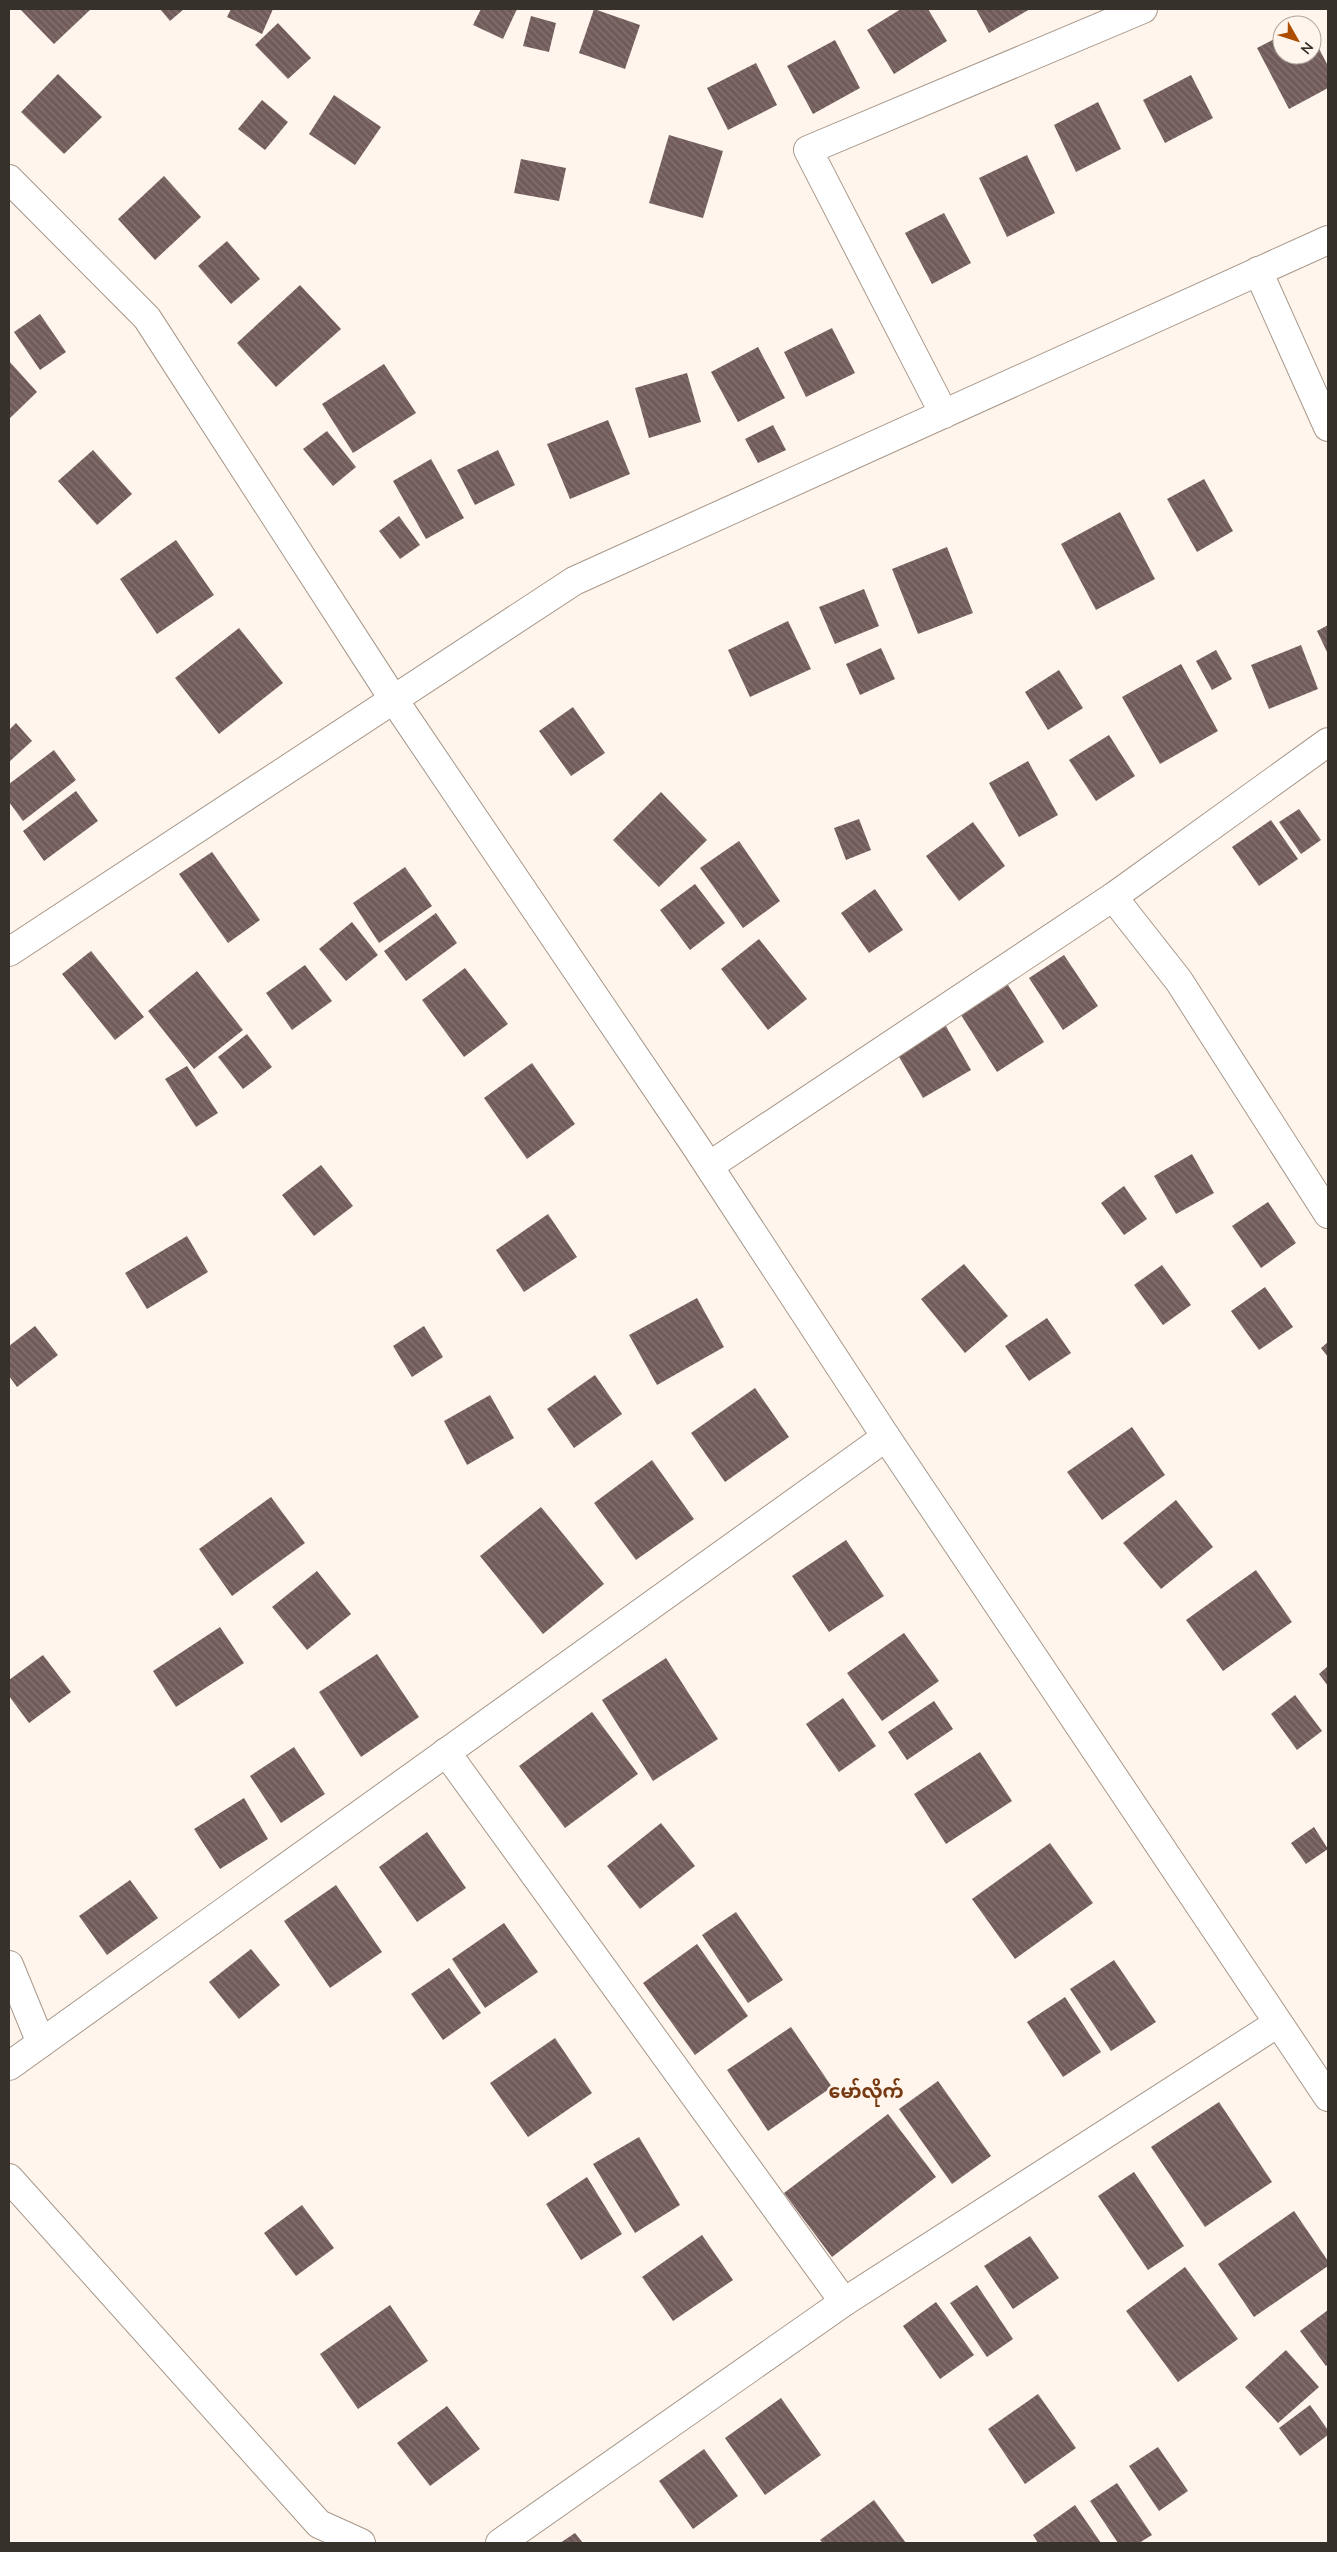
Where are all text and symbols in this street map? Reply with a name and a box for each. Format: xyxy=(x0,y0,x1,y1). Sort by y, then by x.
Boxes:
north arrow xyxy=(1272,15,1322,65)
text: N xyxy=(1297,38,1317,58)
district label: မော်လိုက် xyxy=(828,2078,904,2107)

